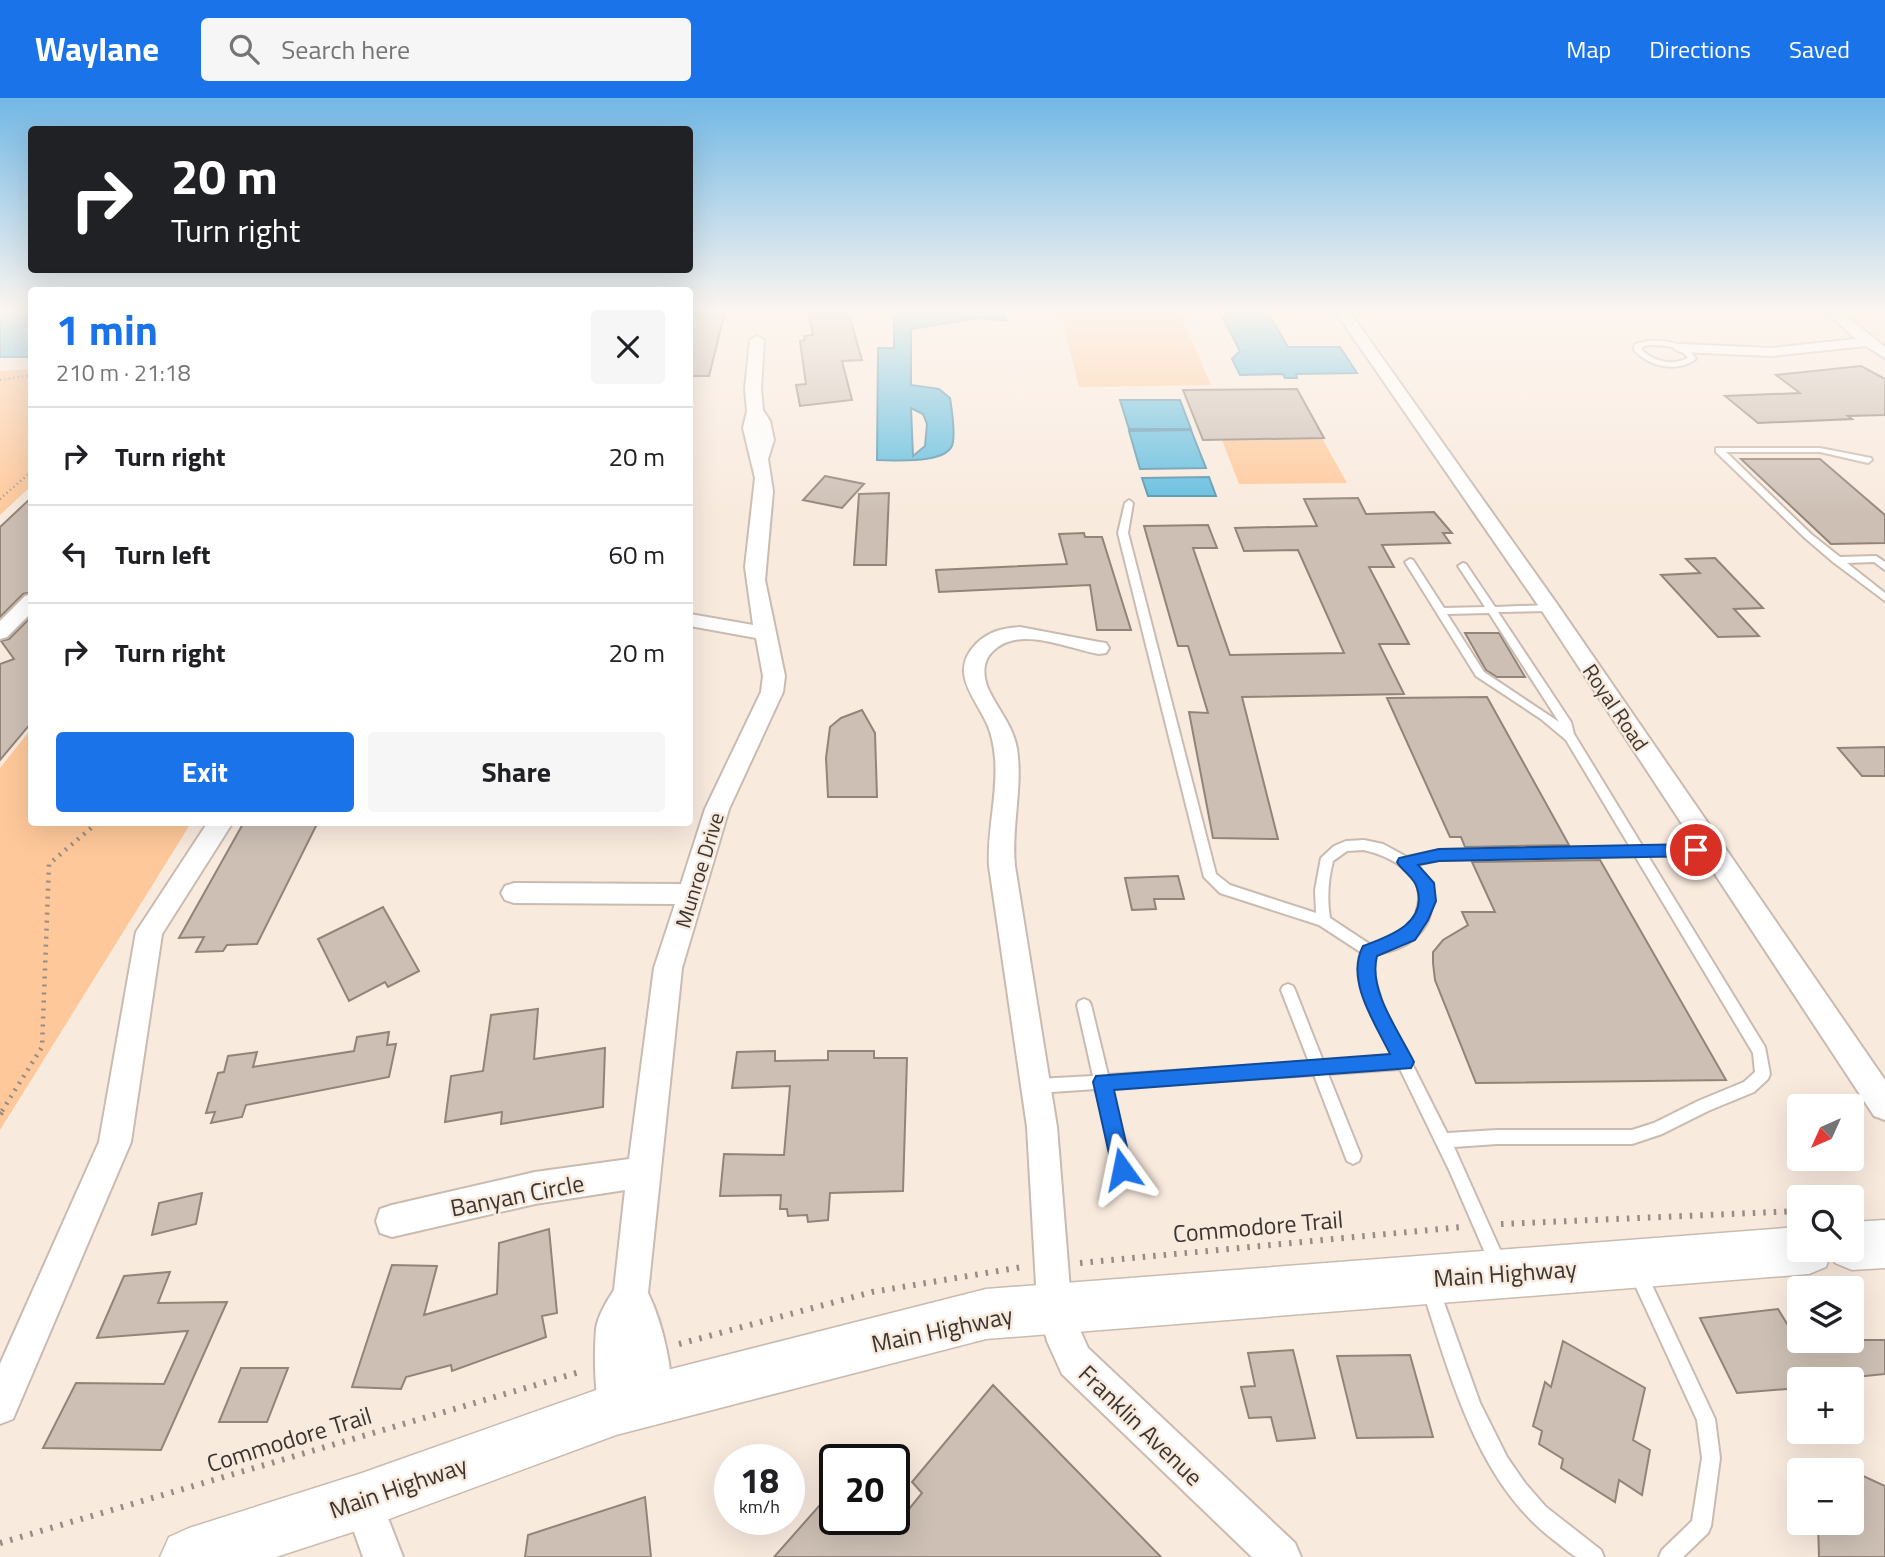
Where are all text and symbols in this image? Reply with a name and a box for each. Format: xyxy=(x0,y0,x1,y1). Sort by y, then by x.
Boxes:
search box xyxy=(201,18,691,81)
text: Waylane xyxy=(35,24,159,74)
icon: search xyxy=(225,30,263,68)
text: Search here xyxy=(281,30,410,69)
text: Map xyxy=(1566,31,1611,67)
text: Directions xyxy=(1649,31,1751,67)
text: Saved xyxy=(1789,31,1850,67)
text: 20 m xyxy=(171,138,278,213)
icon: right xyxy=(56,154,147,245)
text: Turn right xyxy=(171,206,300,254)
text: 1 min xyxy=(56,297,158,361)
button: close xyxy=(591,310,665,384)
text: 210 m · 21:18 xyxy=(56,355,191,390)
icon: right xyxy=(56,437,94,475)
text: Turn right xyxy=(115,437,226,476)
text: 20 m xyxy=(608,437,665,476)
icon: left xyxy=(56,535,94,573)
text: Turn left xyxy=(115,535,210,574)
text: 60 m xyxy=(608,535,665,574)
icon: right xyxy=(56,633,94,671)
text: Turn right xyxy=(115,633,226,672)
text: 20 m xyxy=(608,633,665,672)
street label: Royal Road xyxy=(1575,657,1657,757)
button: Exit xyxy=(56,732,354,812)
button: Share xyxy=(368,732,665,812)
street label: Munroe Drive xyxy=(666,808,732,932)
pin xyxy=(1666,820,1726,880)
icon: arrive xyxy=(1677,831,1715,869)
north arrow xyxy=(1787,1094,1864,1171)
map controls xyxy=(1787,1094,1864,1535)
position arrow xyxy=(1085,1132,1159,1206)
street label: Banyan Circle xyxy=(447,1164,587,1226)
button: search xyxy=(1787,1185,1864,1262)
street label: Commodore Trail xyxy=(1171,1201,1345,1251)
street label: Main Highway xyxy=(1432,1250,1578,1296)
button: layers xyxy=(1787,1276,1864,1353)
street label: Main Highway xyxy=(868,1296,1016,1362)
street label: Franklin Avenue xyxy=(1071,1356,1211,1494)
button: + xyxy=(1787,1367,1864,1444)
street label: Commodore Trail xyxy=(202,1397,376,1481)
speed limit sign: 20 xyxy=(819,1444,910,1535)
street label: Main Highway xyxy=(324,1446,472,1527)
text: 18 xyxy=(740,1453,779,1507)
button: − xyxy=(1787,1458,1864,1535)
text: km/h xyxy=(739,1493,780,1520)

